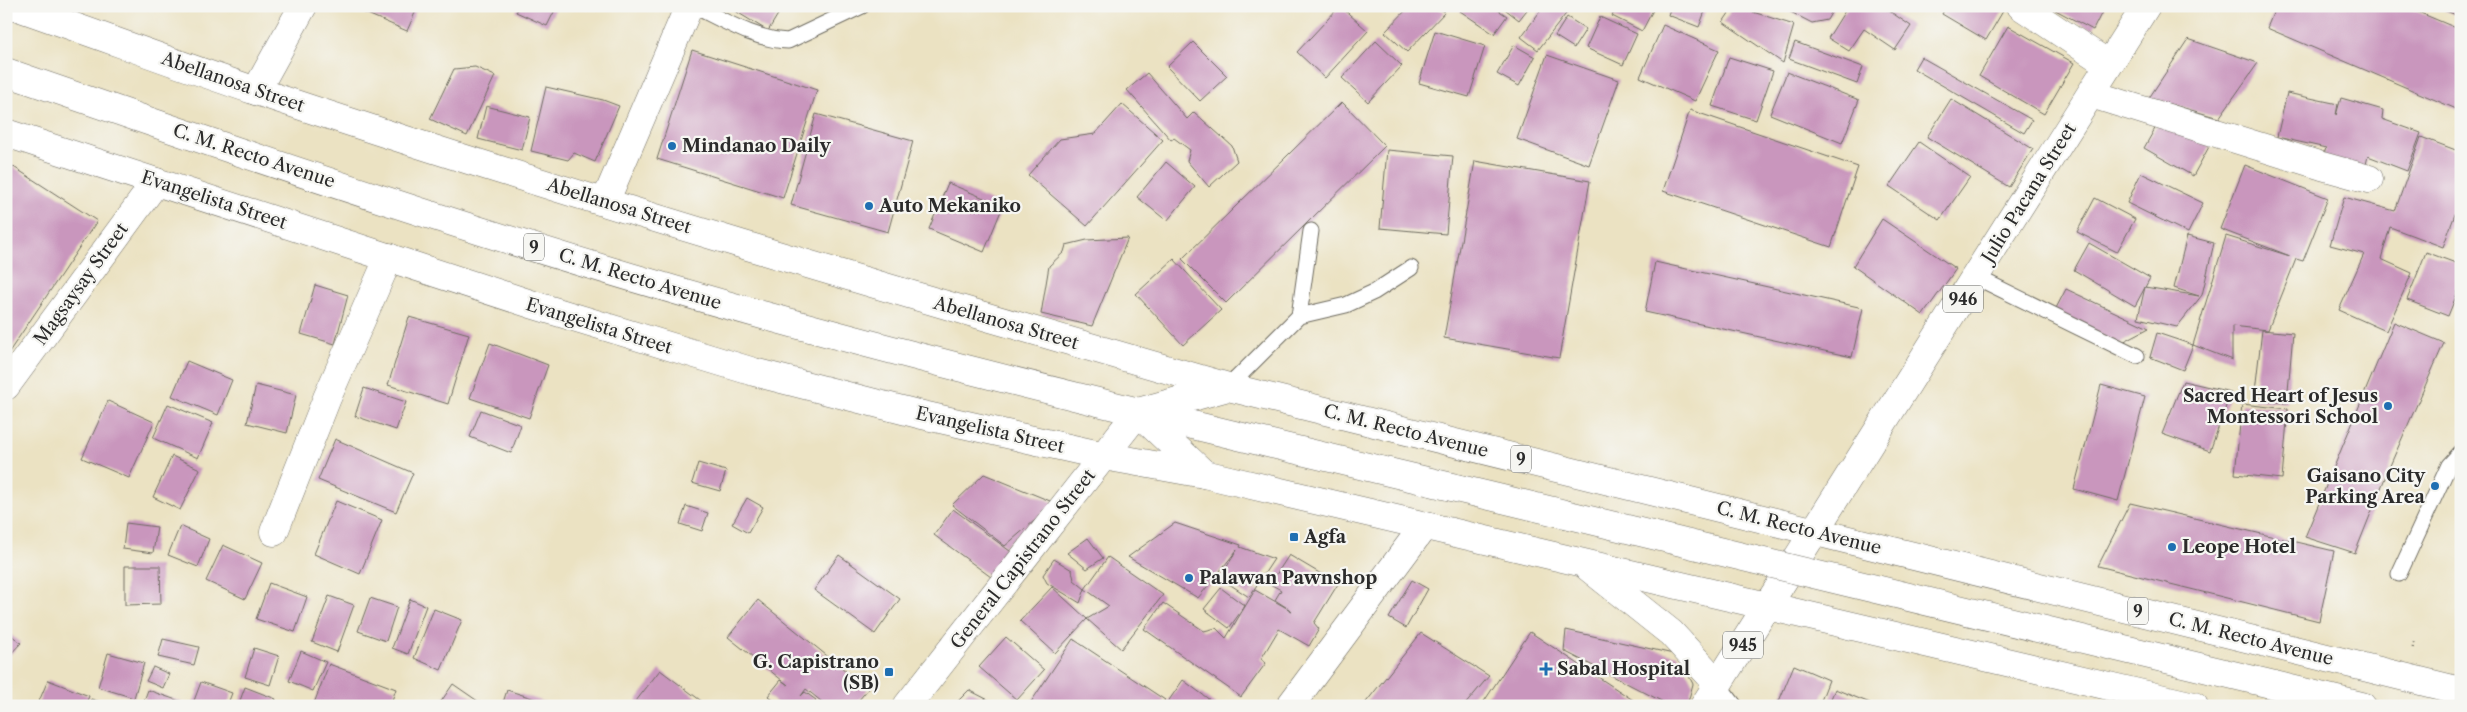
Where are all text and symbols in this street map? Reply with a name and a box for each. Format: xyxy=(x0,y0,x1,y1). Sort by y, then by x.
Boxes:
street label: Abellanosa Street xyxy=(158,47,308,117)
street label: C. M. Recto Avenue xyxy=(170,119,338,193)
street label: Julio Pacana Street xyxy=(1976,119,2081,269)
place label: Mindanao Daily xyxy=(682,135,832,157)
marker: Mindanao Daily xyxy=(666,140,678,152)
street label: Evangelista Street xyxy=(138,166,290,234)
street label: Abellanosa Street xyxy=(543,173,694,239)
place label: Auto Mekaniko xyxy=(878,195,1021,217)
marker: Auto Mekaniko xyxy=(863,200,875,212)
street label: Magsaysay Street xyxy=(29,218,133,349)
road number: 9 xyxy=(524,233,544,260)
street label: C. M. Recto Avenue xyxy=(556,244,724,314)
road number: 946 xyxy=(1943,286,1983,312)
street label: Abellanosa Street xyxy=(930,292,1082,354)
street label: Evangelista Street xyxy=(523,293,675,359)
place label: Sacred Heart of Jesus Montessori School xyxy=(2183,385,2378,428)
street label: C. M. Recto Avenue xyxy=(1321,400,1491,462)
marker: Sacred Heart of Jesus Montessori School xyxy=(2382,400,2394,412)
street label: Evangelista Street xyxy=(914,402,1067,458)
road number: 9 xyxy=(1511,446,1531,472)
street label: General Capistrano Street xyxy=(946,464,1100,653)
place label: Gaisano City Parking Area xyxy=(2305,465,2426,508)
marker: Gaisano City Parking Area xyxy=(2429,480,2441,492)
street label: C. M. Recto Avenue xyxy=(1714,497,1884,559)
place label: Agfa xyxy=(1303,526,1347,548)
marker: Agfa xyxy=(1288,531,1300,543)
place label: Leope Hotel xyxy=(2182,536,2296,558)
marker: Leope Hotel xyxy=(2166,541,2178,553)
place label: Palawan Pawnshop xyxy=(1199,567,1377,589)
marker: Palawan Pawnshop xyxy=(1183,572,1195,584)
road number: 9 xyxy=(2128,598,2148,624)
street label: C. M. Recto Avenue xyxy=(2166,608,2336,670)
road number: 945 xyxy=(1723,632,1763,658)
place label: G. Capistrano (SB) xyxy=(753,651,879,694)
place label: Sabal Hospital xyxy=(1557,658,1690,680)
marker: Sabal Hospital xyxy=(1539,662,1553,676)
marker: G. Capistrano (SB) xyxy=(883,666,895,678)

